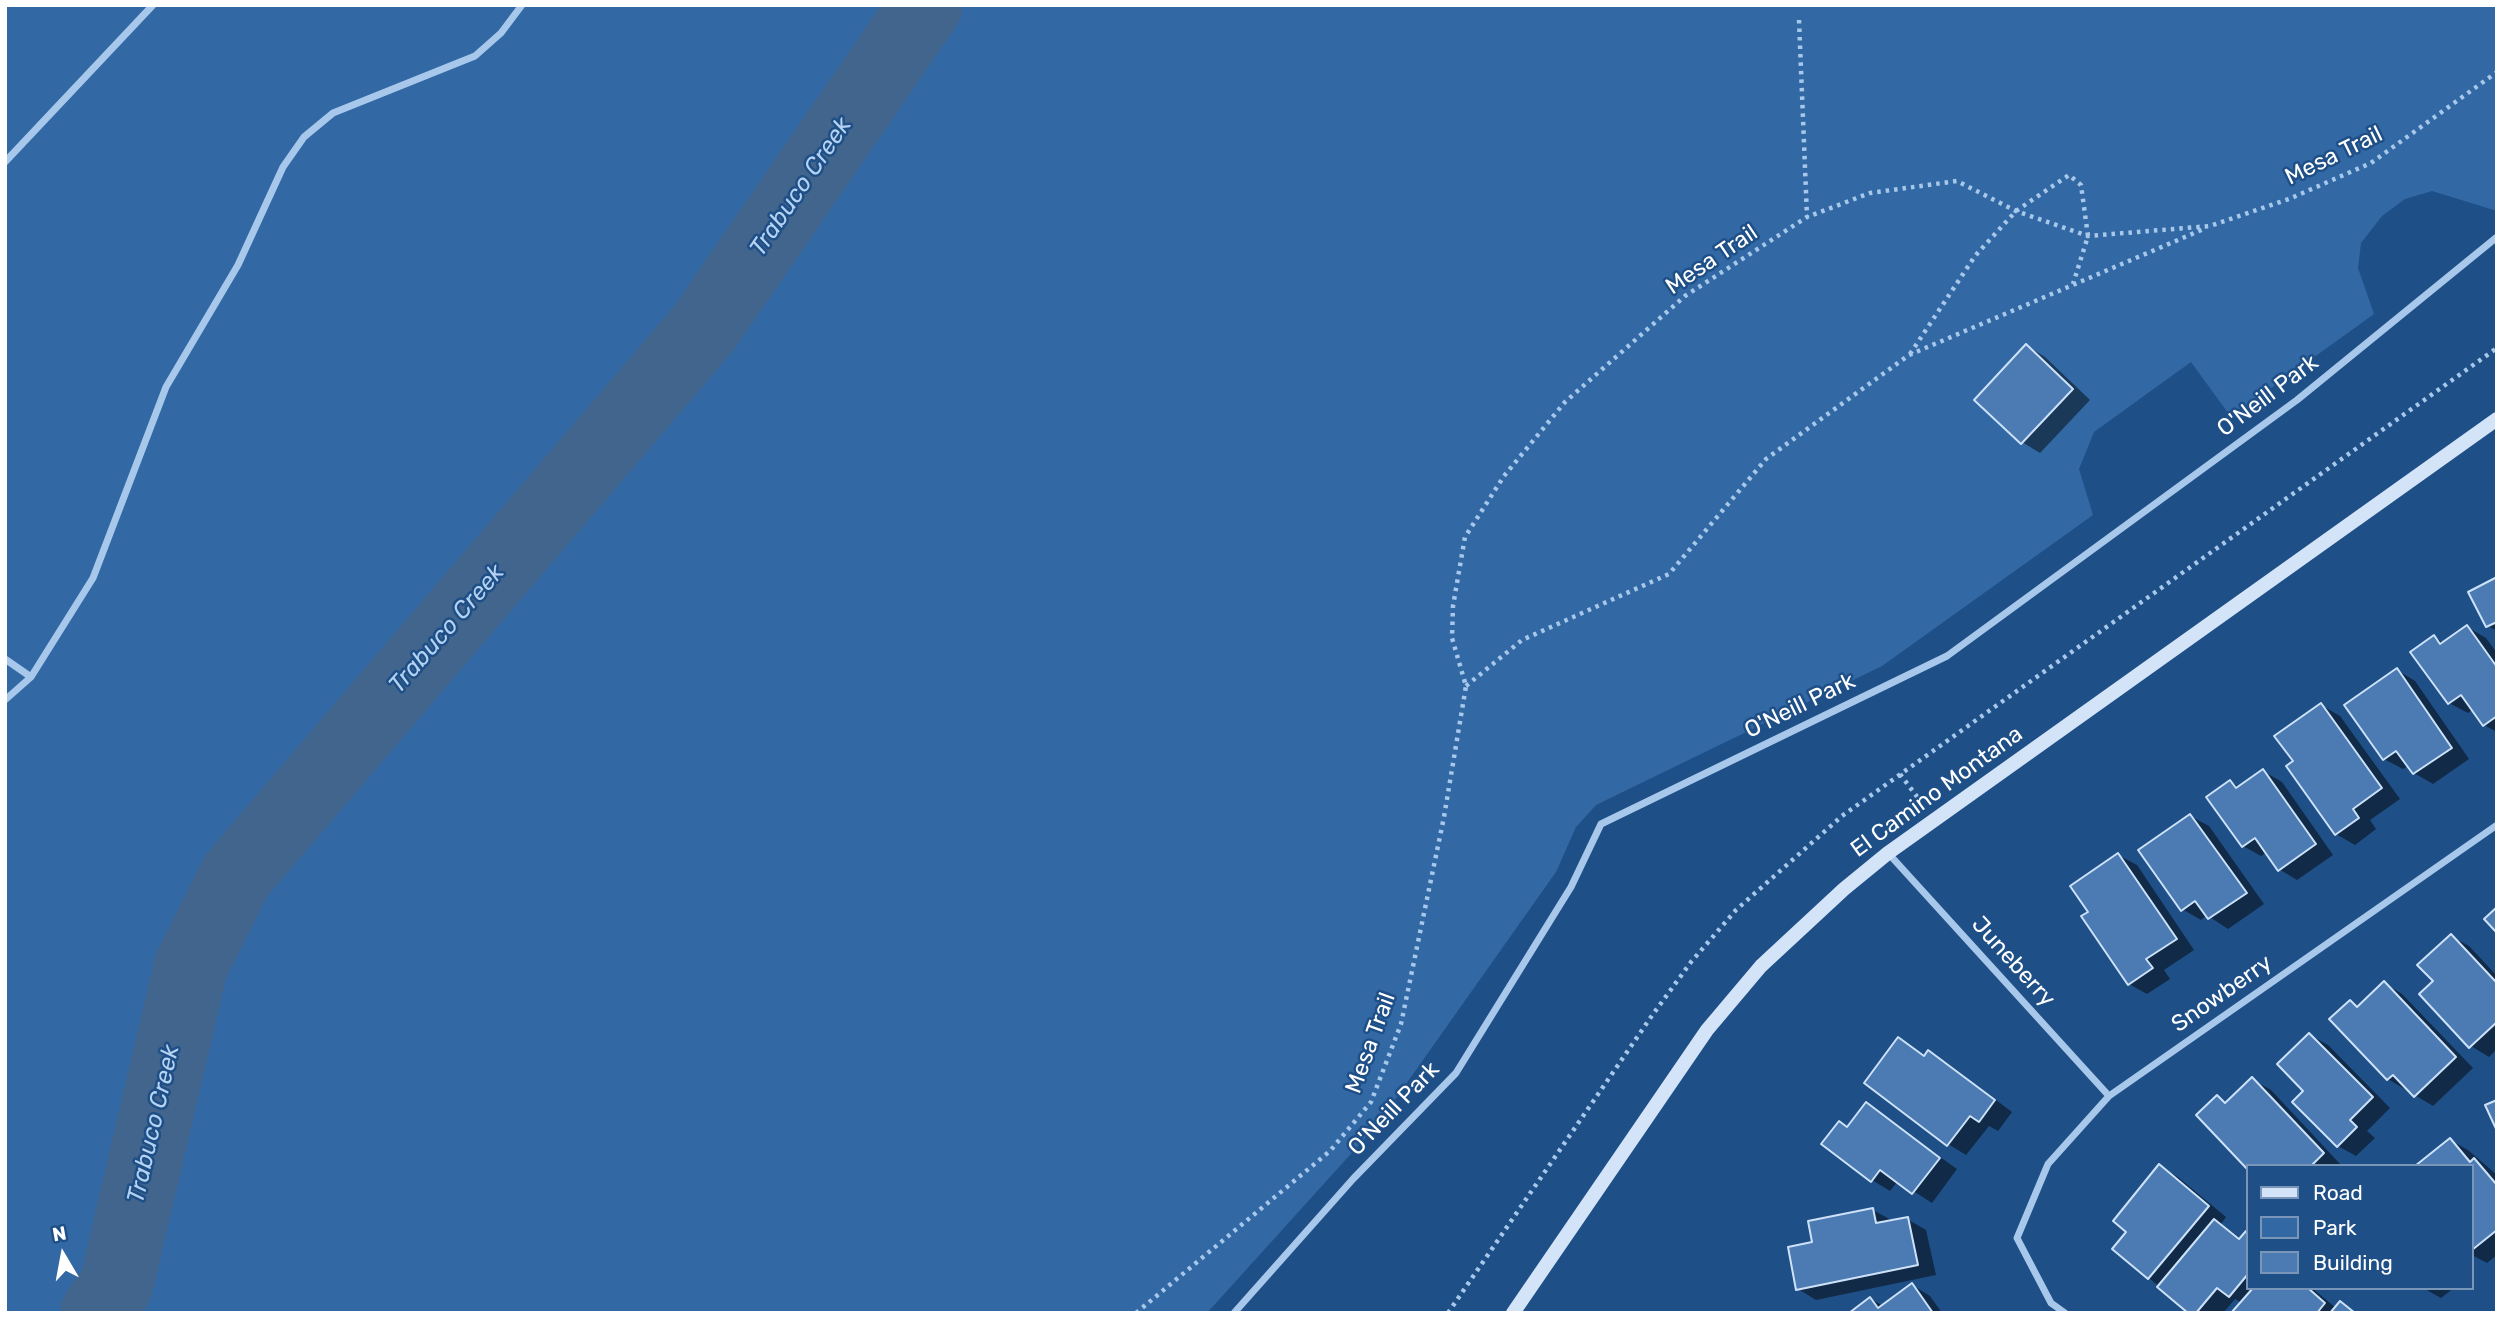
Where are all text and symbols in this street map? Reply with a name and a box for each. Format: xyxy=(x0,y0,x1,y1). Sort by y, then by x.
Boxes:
water label: Trabuco Creek xyxy=(744,112,858,262)
street label: Mesa Trail xyxy=(2281,121,2387,191)
street label: Mesa Trail xyxy=(1661,219,1763,301)
street label: O'Neill Park xyxy=(2212,349,2324,443)
water label: Trabuco Creek xyxy=(383,559,511,699)
street label: O'Neill Park xyxy=(1740,667,1860,745)
street label: El Camino Montana xyxy=(1846,720,2028,864)
street label: Juneberry xyxy=(1965,911,2061,1013)
street label: Snowberry xyxy=(2166,949,2278,1039)
street label: Mesa Trail xyxy=(1340,989,1402,1097)
water label: Trabuco Creek xyxy=(122,1042,186,1206)
street label: O'Neill Park xyxy=(1343,1056,1445,1162)
legend xyxy=(2246,1164,2474,1290)
text: Road xyxy=(2313,1180,2363,1205)
text: Park xyxy=(2313,1215,2357,1240)
north arrow xyxy=(28,1220,98,1290)
text: N xyxy=(51,1221,68,1246)
text: Building xyxy=(2313,1250,2393,1275)

